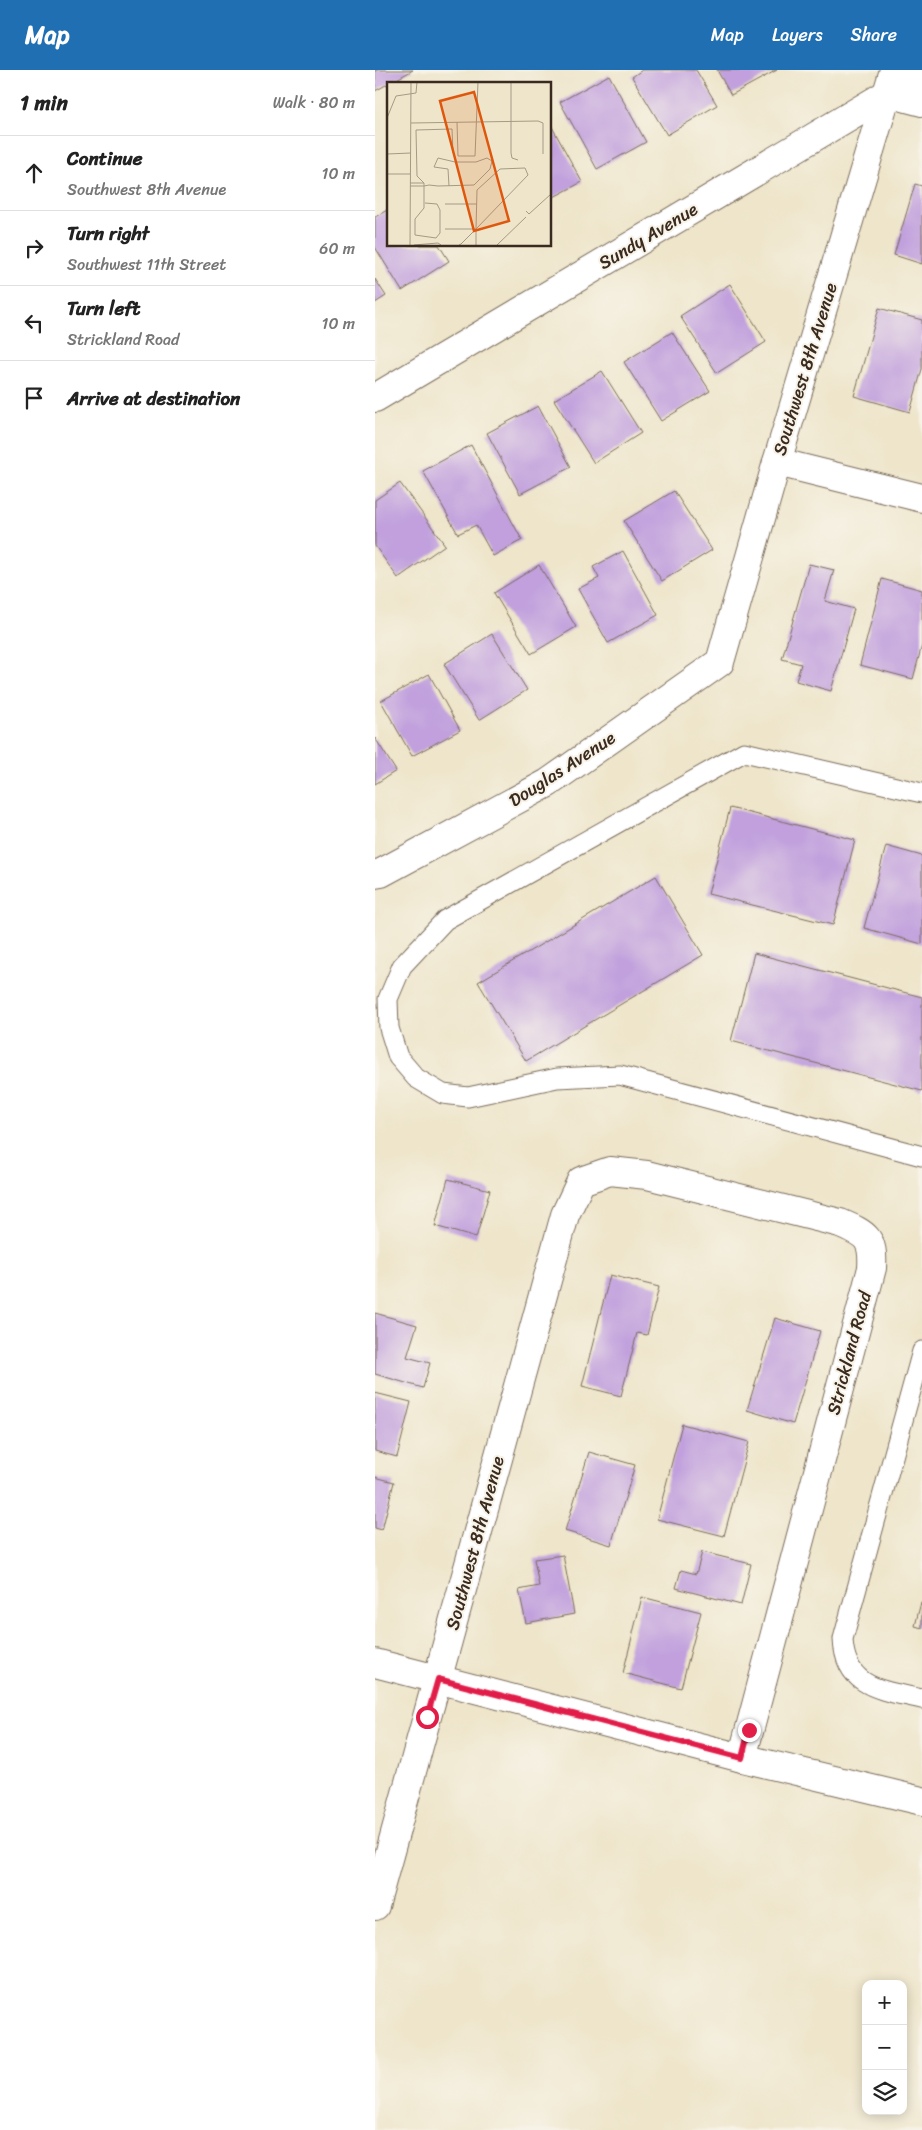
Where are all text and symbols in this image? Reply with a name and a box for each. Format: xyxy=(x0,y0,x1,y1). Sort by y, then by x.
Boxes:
text: Map xyxy=(25,14,69,56)
text: Map xyxy=(711,19,744,51)
text: Layers xyxy=(772,19,823,51)
text: Share xyxy=(851,19,897,51)
inset map xyxy=(387,82,551,246)
text: 1 min xyxy=(20,84,68,122)
text: Walk · 80 m xyxy=(273,88,355,117)
text: Continue xyxy=(67,142,143,175)
icon: ahead xyxy=(20,159,48,187)
text: 10 m xyxy=(322,159,355,188)
text: Southwest 8th Avenue xyxy=(67,175,226,204)
street label: Sundy Avenue xyxy=(592,193,704,278)
text: Turn right xyxy=(67,217,149,250)
icon: right xyxy=(20,234,48,262)
text: 60 m xyxy=(319,234,355,263)
text: Southwest 11th Street xyxy=(67,250,226,279)
street label: Southwest 8th Avenue xyxy=(764,278,847,459)
text: Turn left xyxy=(67,292,140,325)
icon: left xyxy=(20,309,48,337)
text: 10 m xyxy=(322,309,355,338)
text: Strickland Road xyxy=(67,325,179,354)
text: Arrive at destination xyxy=(67,382,240,415)
icon: arrive xyxy=(20,384,48,412)
street label: Douglas Avenue xyxy=(502,722,622,816)
street label: Strickland Road xyxy=(817,1286,881,1418)
street label: Southwest 8th Avenue xyxy=(436,1452,514,1634)
route start xyxy=(416,1706,439,1729)
route end xyxy=(738,1719,761,1742)
map controls xyxy=(862,1980,907,2115)
button: + xyxy=(862,1980,907,2025)
button: − xyxy=(862,2025,907,2070)
button: layers xyxy=(862,2070,907,2115)

